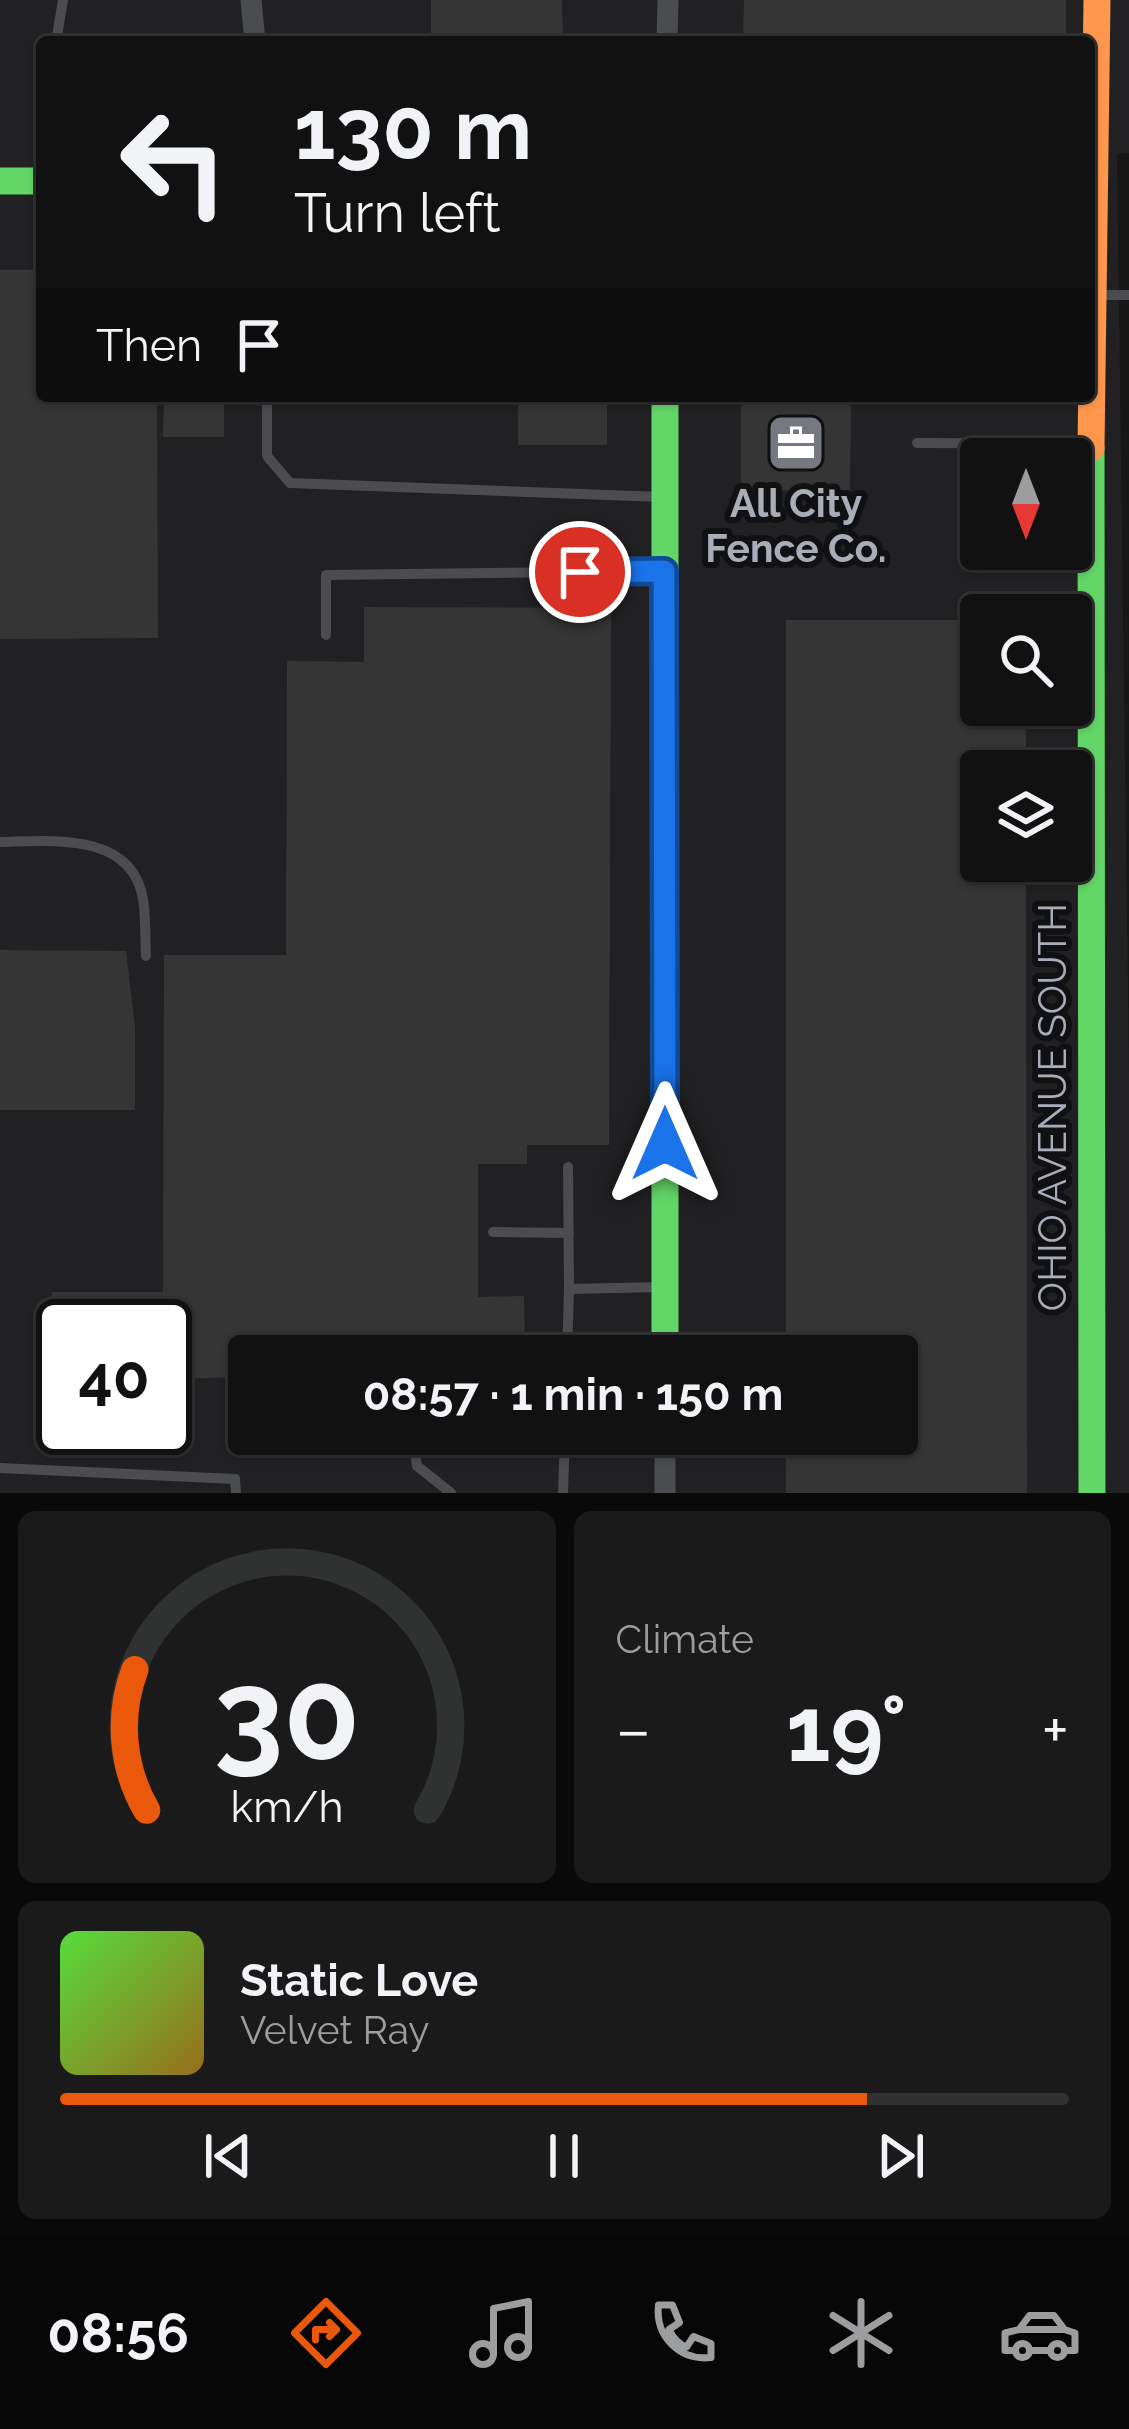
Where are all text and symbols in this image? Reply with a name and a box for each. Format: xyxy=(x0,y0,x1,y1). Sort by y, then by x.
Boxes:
text: 130 m xyxy=(294,80,532,179)
icon: left xyxy=(96,84,252,240)
text: Turn left xyxy=(294,181,501,245)
icon: arrive xyxy=(226,312,292,378)
text: Then xyxy=(96,319,202,372)
office icon: All City Fence Co. xyxy=(765,412,827,474)
north arrow xyxy=(960,438,1092,570)
map controls xyxy=(960,438,1092,882)
place label: All City Fence Co. xyxy=(705,480,887,571)
pin xyxy=(529,521,631,623)
icon: arrive xyxy=(547,539,613,605)
button: search xyxy=(960,594,1092,726)
button: layers xyxy=(960,750,1092,882)
street label: OHIO AVENUE SOUTH xyxy=(1029,903,1075,1311)
position arrow xyxy=(602,1081,728,1207)
speed limit sign: 40 xyxy=(36,1299,192,1455)
text: 08:57 · 1 min · 150 m xyxy=(363,1368,783,1421)
text: Climate xyxy=(616,1616,754,1662)
text: 30 xyxy=(214,1642,360,1788)
text: 19° xyxy=(786,1676,907,1782)
text: − xyxy=(616,1691,651,1768)
text: + xyxy=(1042,1691,1069,1768)
text: km/h xyxy=(230,1782,343,1832)
text: Static Love xyxy=(240,1954,478,2007)
text: Velvet Ray xyxy=(240,2007,429,2053)
icon: previous xyxy=(195,2123,261,2189)
icon: pause xyxy=(531,2123,597,2189)
icon: next xyxy=(868,2123,934,2189)
icon: directions xyxy=(284,2291,368,2375)
icon: music xyxy=(462,2291,546,2375)
icon: phone xyxy=(641,2291,725,2375)
icon: climate xyxy=(819,2291,903,2375)
icon: car xyxy=(998,2291,1082,2375)
text: 08:56 xyxy=(47,2301,189,2365)

